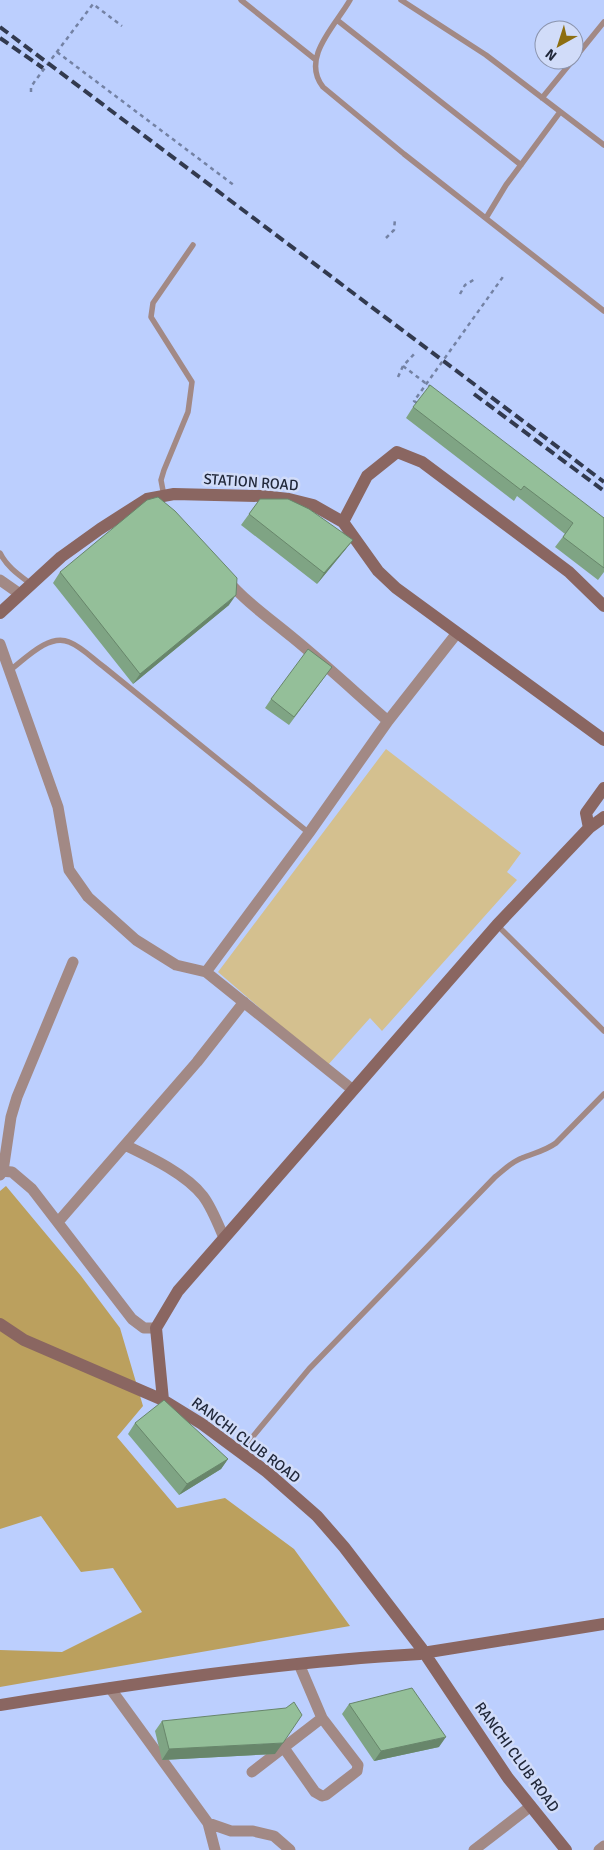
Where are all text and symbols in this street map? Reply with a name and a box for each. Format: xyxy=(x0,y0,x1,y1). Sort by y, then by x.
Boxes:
north arrow xyxy=(534,20,584,70)
text: N xyxy=(542,45,560,64)
street label: STATION ROAD xyxy=(203,470,299,494)
street label: RANCHI CLUB ROAD xyxy=(188,1393,304,1487)
street label: RANCHI CLUB ROAD xyxy=(471,1699,563,1815)

